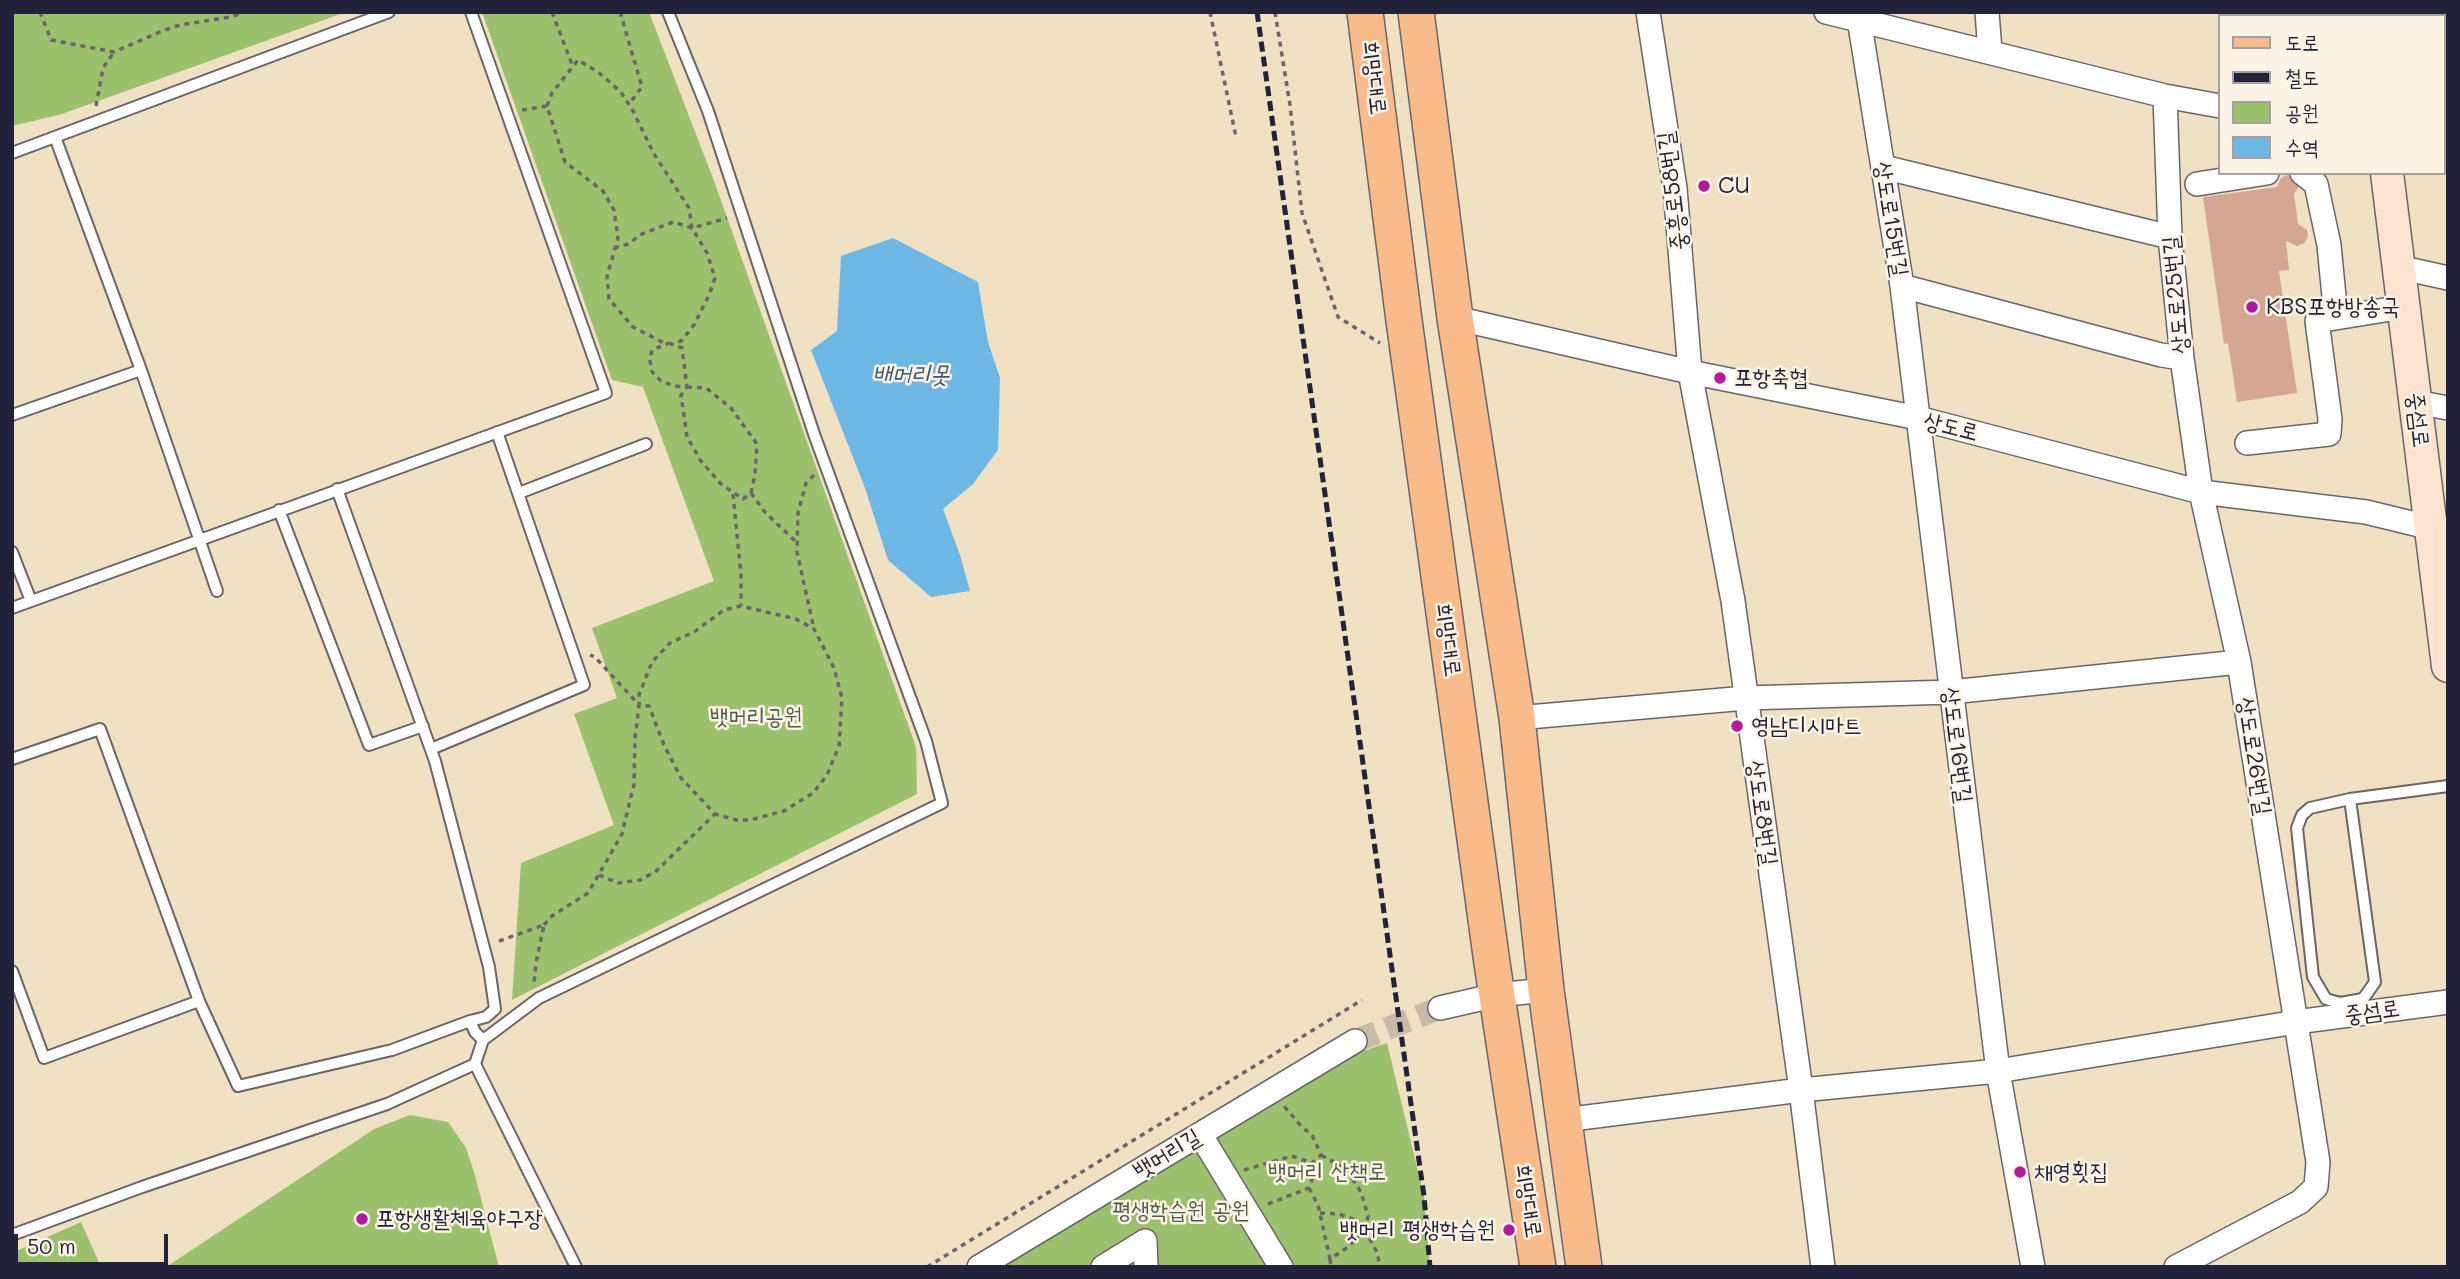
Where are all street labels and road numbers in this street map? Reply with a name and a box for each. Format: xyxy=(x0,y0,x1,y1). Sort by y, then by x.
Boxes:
street label: 희망대로 xyxy=(1356,40,1392,116)
street label: 중흥로58번길 xyxy=(1652,130,1694,252)
street label: 상도로15번길 xyxy=(1868,159,1914,279)
street label: 상도로25번길 xyxy=(2157,235,2195,355)
street label: 중섬로 xyxy=(2401,391,2435,449)
street label: 상도로 xyxy=(1921,407,1981,447)
street label: 희망대로 xyxy=(1429,601,1467,679)
street label: 상도로16번길 xyxy=(1936,685,1978,805)
street label: 상도로26번길 xyxy=(2231,695,2277,817)
street label: 상도로8번길 xyxy=(1741,758,1783,868)
street label: 중섬로 xyxy=(2343,994,2401,1030)
street label: 뱃머리길 xyxy=(1128,1123,1206,1185)
street label: 희망대로 xyxy=(1509,1162,1547,1240)

